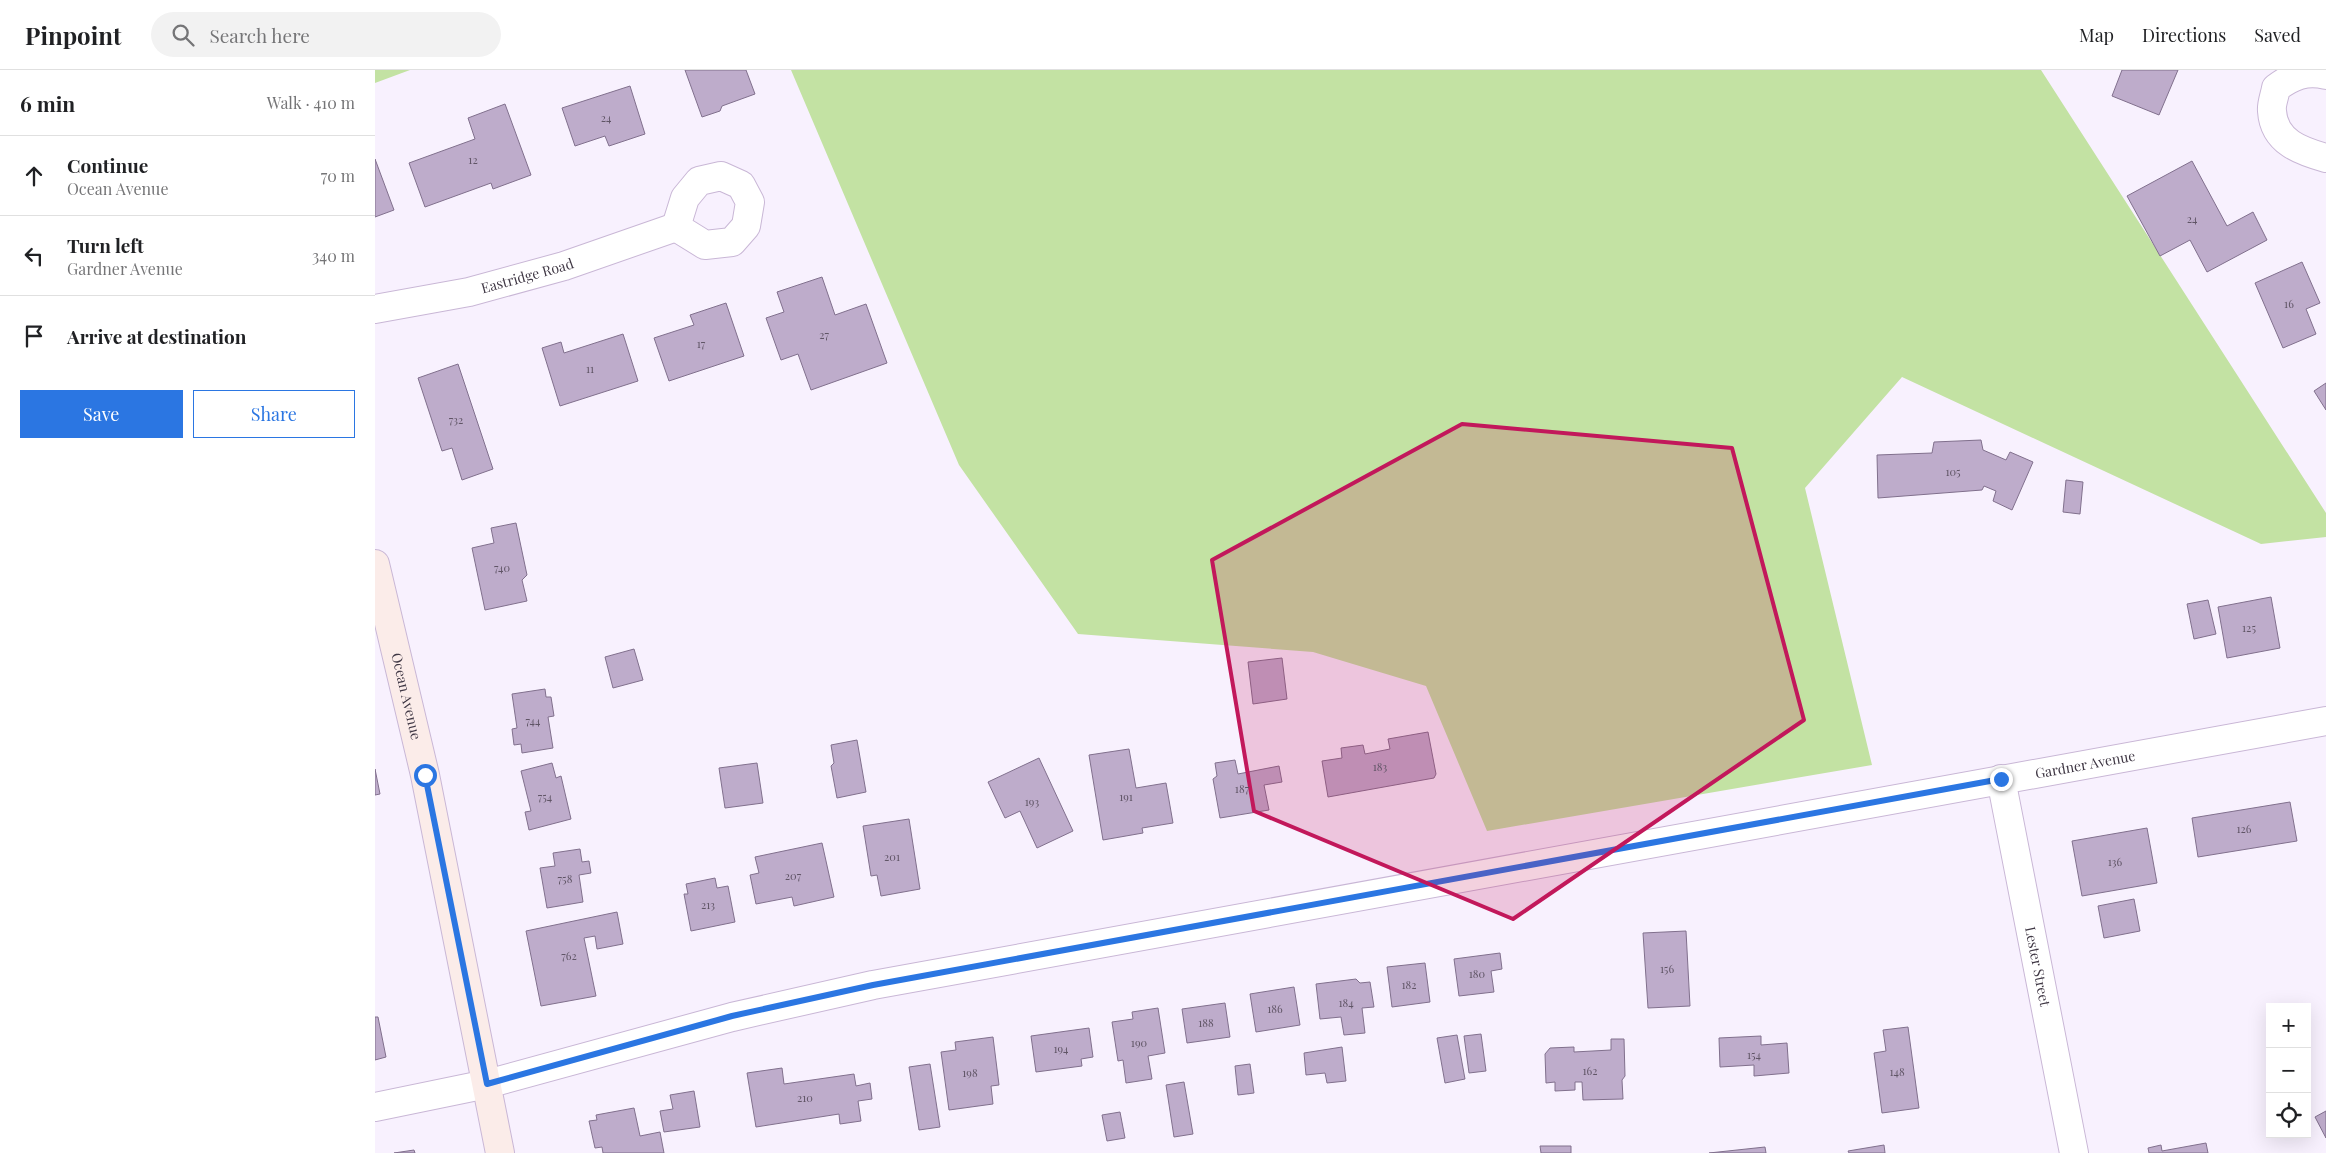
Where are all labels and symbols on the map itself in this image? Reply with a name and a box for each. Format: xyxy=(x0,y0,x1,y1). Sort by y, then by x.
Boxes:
house number: 24 xyxy=(601,110,612,125)
house number: 12 xyxy=(468,152,478,167)
house number: 24 xyxy=(2187,211,2198,226)
street label: Eastridge Road xyxy=(479,253,576,297)
house number: 16 xyxy=(2284,296,2294,311)
house number: 27 xyxy=(819,327,829,342)
house number: 17 xyxy=(697,336,706,351)
house number: 11 xyxy=(586,361,594,376)
house number: 732 xyxy=(449,412,463,427)
house number: 105 xyxy=(1945,464,1961,479)
house number: 740 xyxy=(494,560,510,575)
house number: 125 xyxy=(2242,620,2256,635)
street label: Ocean Avenue xyxy=(387,651,426,742)
house number: 744 xyxy=(526,713,541,728)
street label: Gardner Avenue xyxy=(2034,746,2137,783)
house number: 183 xyxy=(1373,759,1387,774)
route start xyxy=(414,764,437,787)
route end xyxy=(1990,768,2013,791)
house number: 187 xyxy=(1235,781,1250,796)
house number: 754 xyxy=(538,789,553,804)
house number: 191 xyxy=(1119,789,1133,804)
house number: 193 xyxy=(1025,794,1039,809)
house number: 126 xyxy=(2236,821,2252,836)
house number: 201 xyxy=(884,849,900,864)
house number: 136 xyxy=(2108,854,2123,869)
house number: 207 xyxy=(785,868,802,883)
house number: 758 xyxy=(558,871,573,886)
house number: 213 xyxy=(701,897,715,912)
street label: Lester Street xyxy=(2021,925,2055,1009)
house number: 762 xyxy=(561,948,577,963)
house number: 156 xyxy=(1660,961,1674,976)
house number: 180 xyxy=(1469,966,1486,981)
house number: 182 xyxy=(1401,977,1417,992)
house number: 184 xyxy=(1338,995,1354,1010)
house number: 186 xyxy=(1267,1001,1283,1016)
house number: 188 xyxy=(1198,1015,1214,1030)
house number: 190 xyxy=(1131,1035,1148,1050)
house number: 194 xyxy=(1053,1041,1069,1056)
house number: 154 xyxy=(1747,1047,1762,1062)
house number: 162 xyxy=(1582,1063,1598,1078)
house number: 148 xyxy=(1889,1064,1905,1079)
house number: 198 xyxy=(962,1065,978,1080)
house number: 210 xyxy=(797,1090,813,1105)

